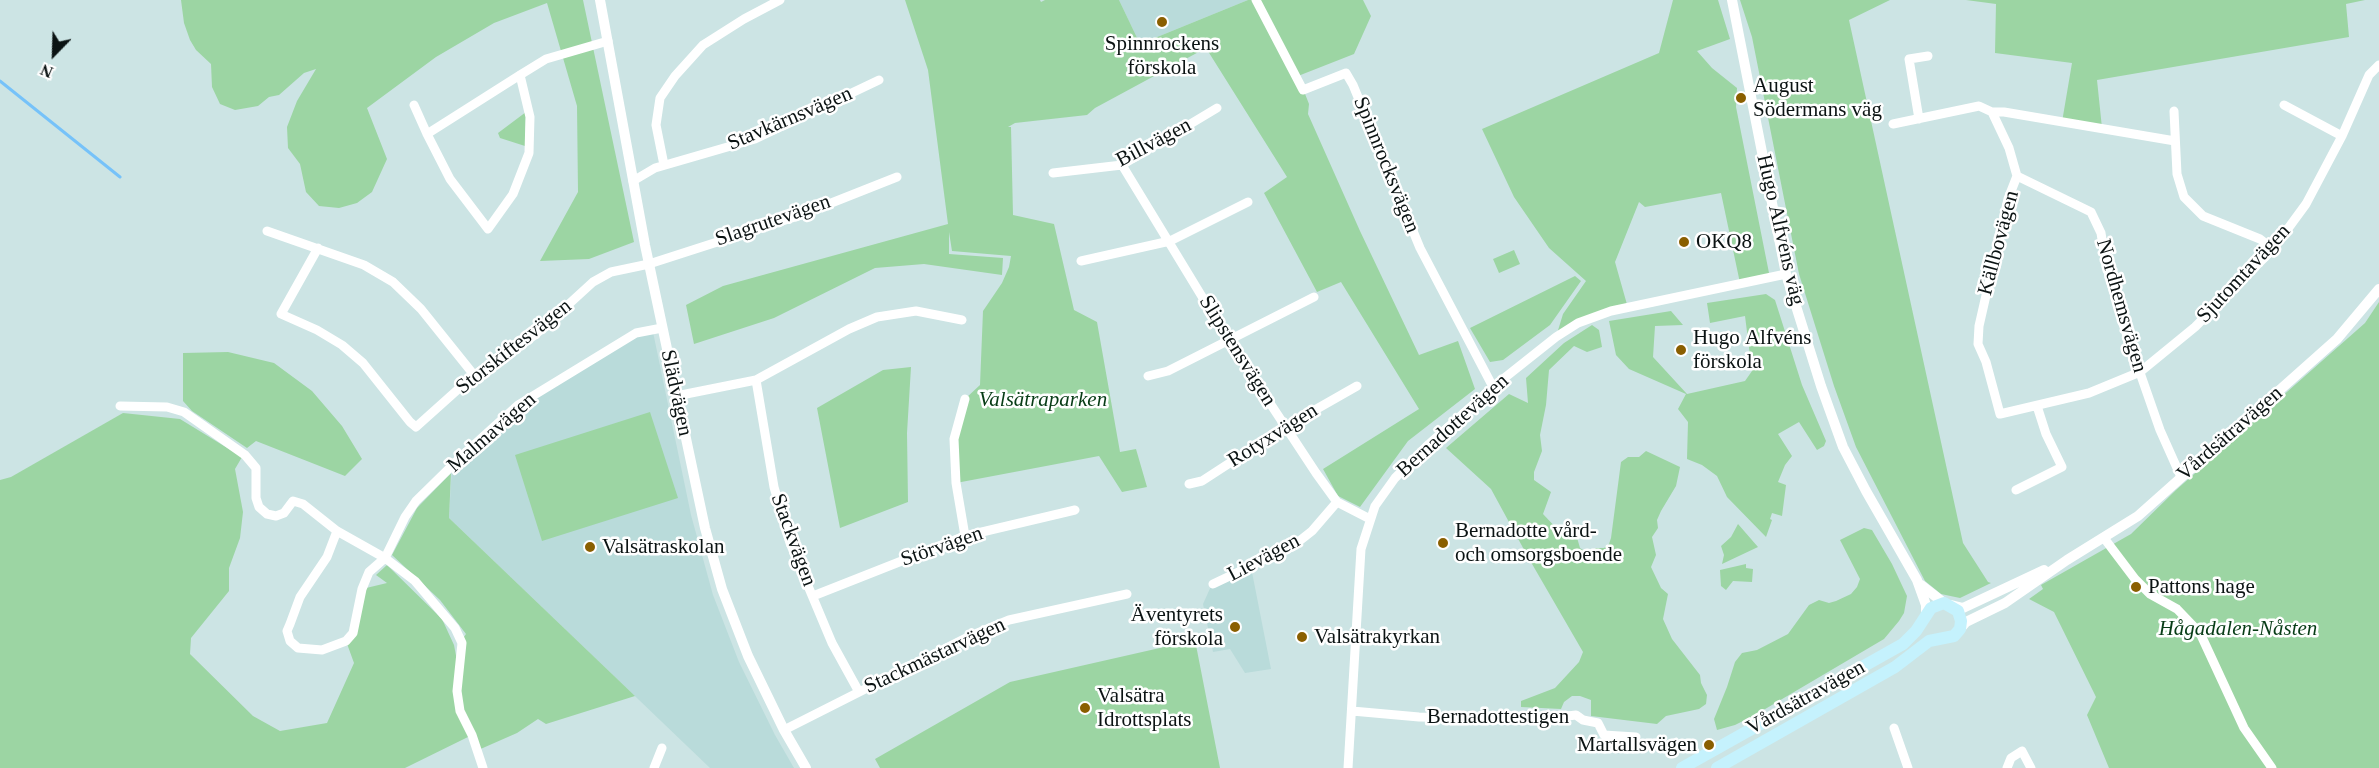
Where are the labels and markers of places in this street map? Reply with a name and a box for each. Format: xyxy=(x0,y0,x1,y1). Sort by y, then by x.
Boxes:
marker: Spinnrockens förskola xyxy=(1155,15,1169,29)
place label: Spinnrockens förskola xyxy=(1105,31,1219,81)
place label: August Södermans väg xyxy=(1753,73,1882,123)
marker: August Södermans väg xyxy=(1734,91,1748,105)
place label: OKQ8 xyxy=(1696,229,1752,255)
marker: OKQ8 xyxy=(1677,235,1691,249)
place label: Hugo Alfvéns förskola xyxy=(1693,325,1811,375)
marker: Hugo Alfvéns förskola xyxy=(1674,343,1688,357)
place label: Bernadotte vård- och omsorgsboende xyxy=(1455,518,1622,568)
place label: Valsätraskolan xyxy=(602,534,724,560)
marker: Bernadotte vård- och omsorgsboende xyxy=(1436,536,1450,550)
marker: Valsätraskolan xyxy=(583,540,597,554)
place label: Pattons hage xyxy=(2148,574,2255,600)
marker: Pattons hage xyxy=(2129,580,2143,594)
place label: Äventyrets förskola xyxy=(1131,602,1223,652)
marker: Äventyrets förskola xyxy=(1228,620,1242,634)
place label: Valsätrakyrkan xyxy=(1314,624,1440,650)
marker: Valsätrakyrkan xyxy=(1295,630,1309,644)
place label: Valsätra Idrottsplats xyxy=(1097,683,1191,733)
marker: Valsätra Idrottsplats xyxy=(1078,701,1092,715)
place label: Martallsvägen xyxy=(1577,732,1697,758)
marker: Martallsvägen xyxy=(1702,738,1716,752)

